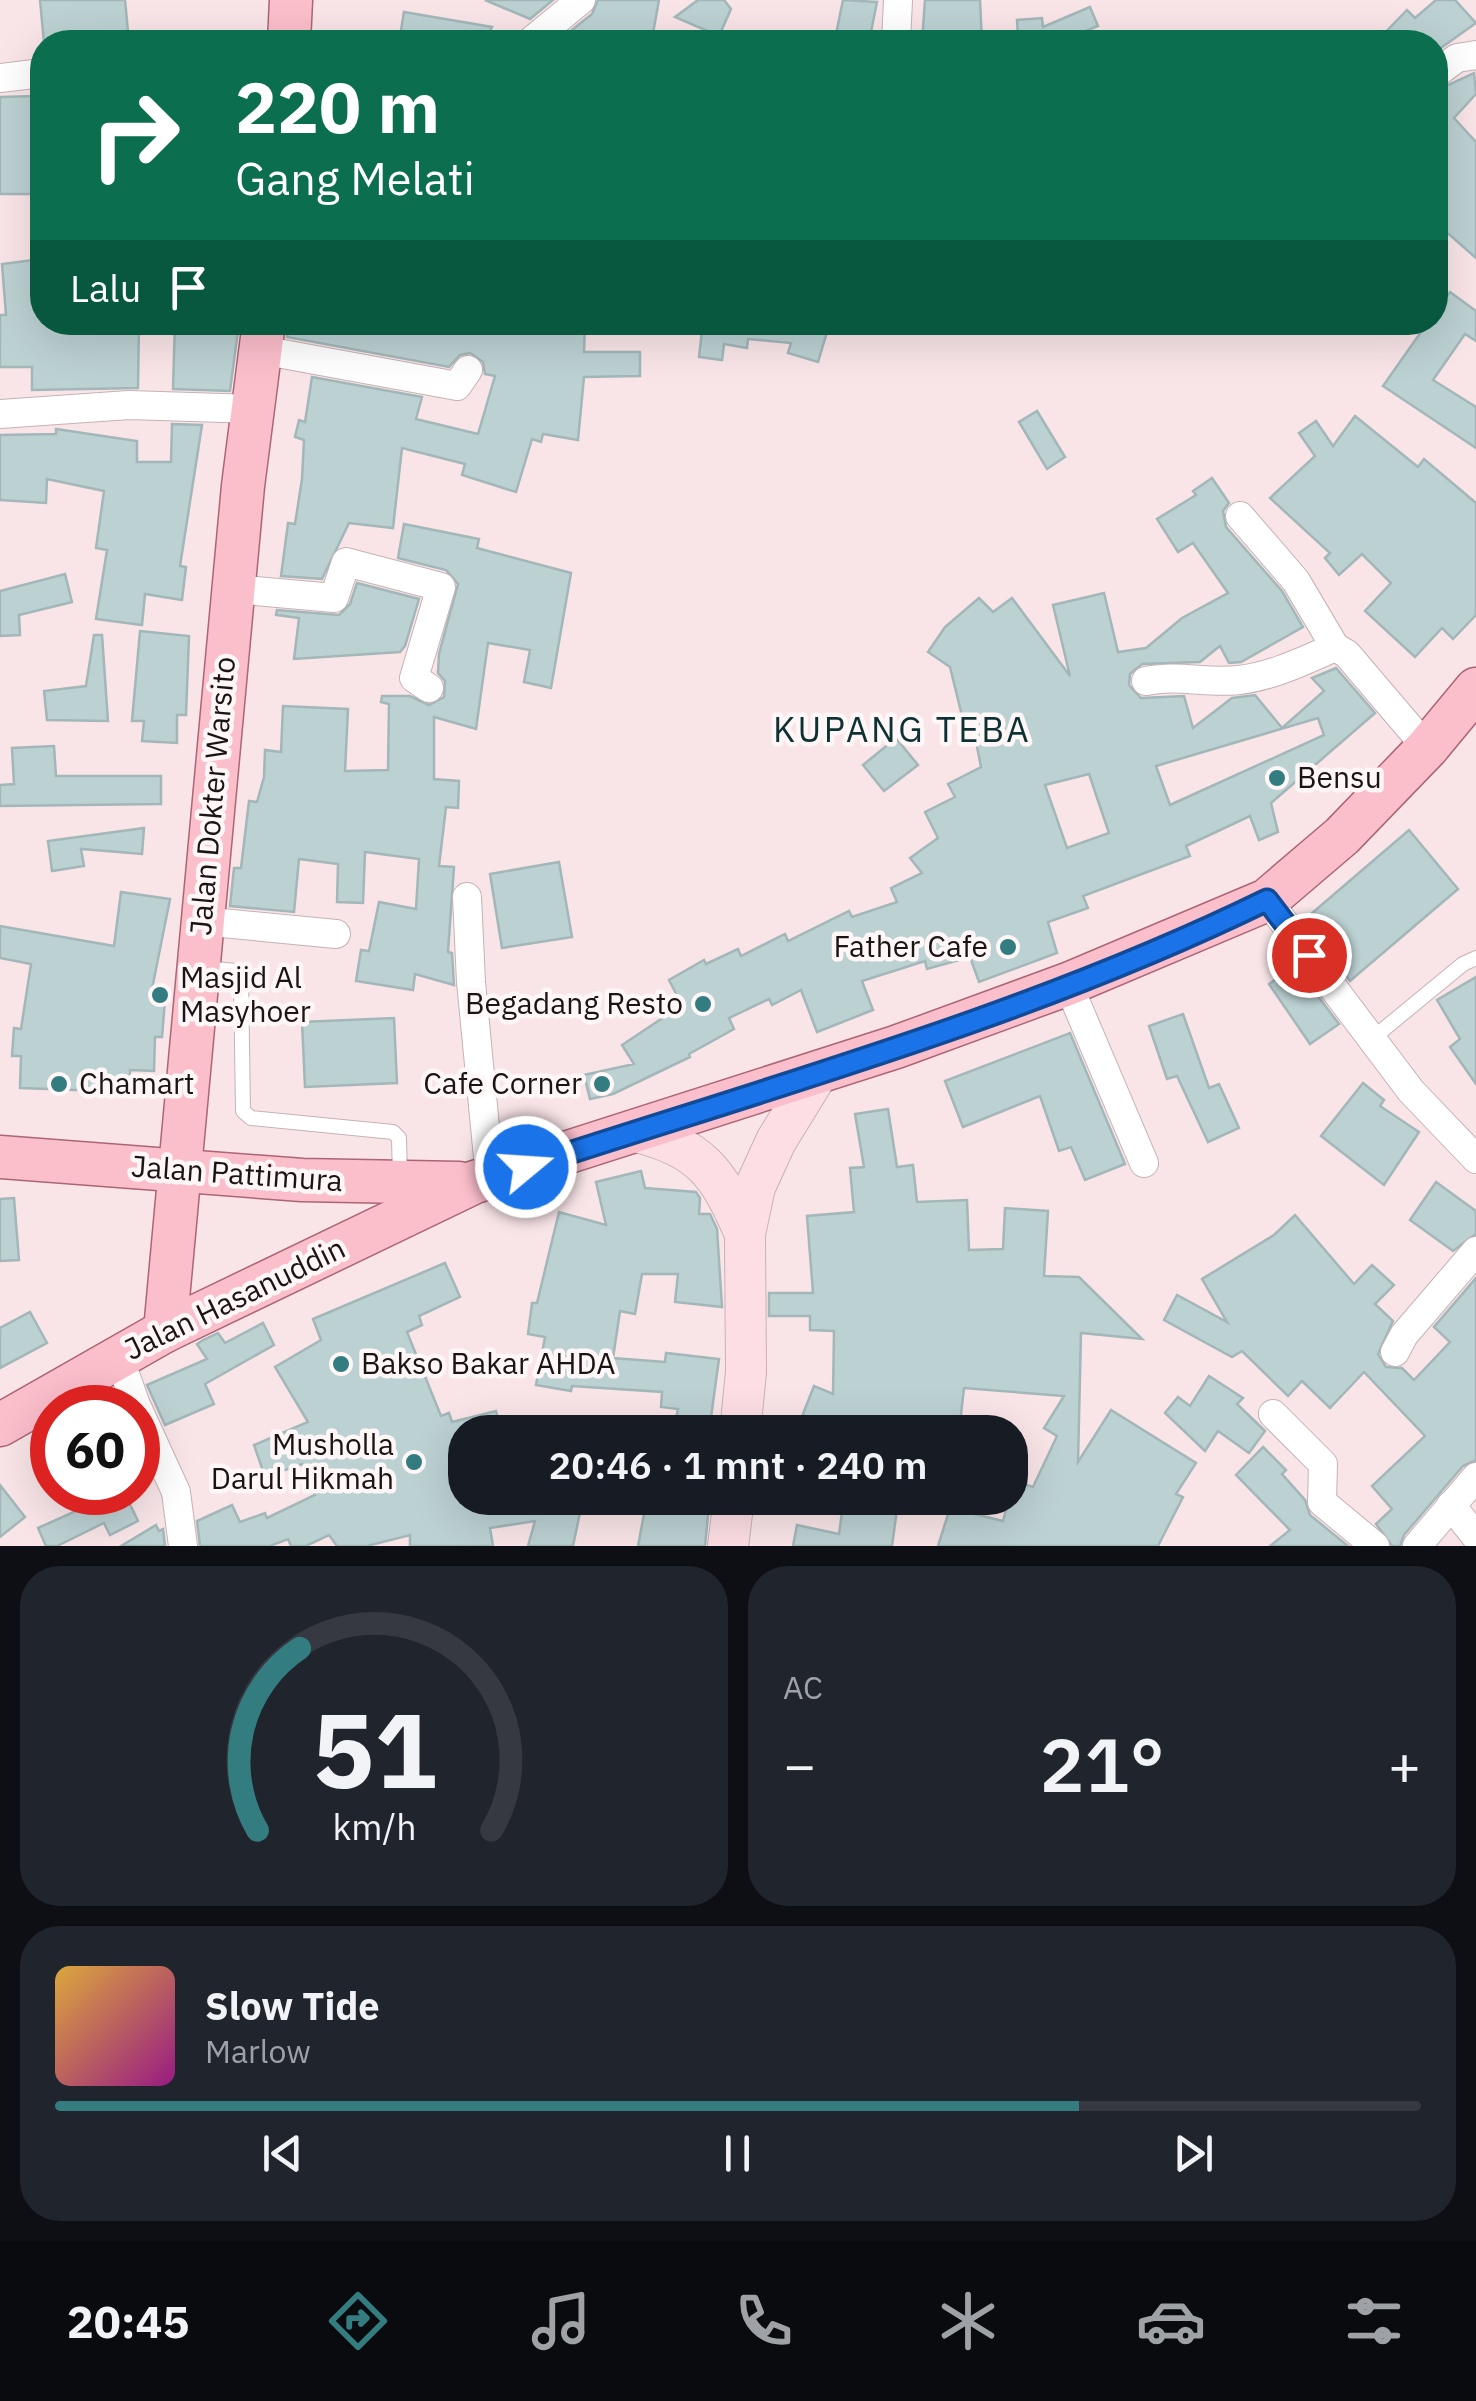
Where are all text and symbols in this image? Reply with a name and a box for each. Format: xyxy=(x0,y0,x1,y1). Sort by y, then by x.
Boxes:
text: 220 m xyxy=(235,61,440,152)
icon: right xyxy=(70,70,200,200)
text: Gang Melati xyxy=(235,149,475,207)
icon: arrive xyxy=(161,260,216,315)
text: Lalu xyxy=(70,263,141,312)
street label: Jalan Dokter Warsito xyxy=(180,655,243,937)
district label: KUPANG TEBA xyxy=(773,706,1031,752)
place label: Bensu xyxy=(1297,757,1382,796)
marker: Bensu xyxy=(1266,767,1288,789)
pin xyxy=(1267,913,1352,998)
place label: Father Cafe xyxy=(834,926,988,965)
icon: arrive xyxy=(1282,928,1337,983)
marker: Father Cafe xyxy=(997,936,1019,958)
place label: Masjid Al Masyhoer xyxy=(180,957,311,1030)
place label: Begadang Resto xyxy=(465,983,683,1022)
marker: Masjid Al Masyhoer xyxy=(149,984,171,1006)
marker: Begadang Resto xyxy=(692,993,714,1015)
place label: Chamart xyxy=(79,1063,195,1102)
place label: Cafe Corner xyxy=(423,1063,582,1102)
marker: Chamart xyxy=(48,1073,70,1095)
marker: Cafe Corner xyxy=(591,1073,613,1095)
position arrow xyxy=(474,1115,578,1219)
street label: Jalan Pattimura xyxy=(130,1146,344,1199)
street label: Jalan Hasanuddin xyxy=(118,1227,351,1368)
place label: Bakso Bakar AHDA xyxy=(361,1343,615,1382)
marker: Bakso Bakar AHDA xyxy=(330,1353,352,1375)
speed limit sign: 60 xyxy=(30,1385,160,1515)
place label: Musholla Darul Hikmah xyxy=(211,1424,394,1497)
text: 20:46 · 1 mnt · 240 m xyxy=(549,1440,927,1489)
marker: Musholla Darul Hikmah xyxy=(403,1451,425,1473)
text: AC xyxy=(783,1666,823,1708)
text: 51 xyxy=(312,1681,436,1817)
text: 21° xyxy=(1039,1715,1165,1813)
text: − xyxy=(783,1729,816,1800)
text: + xyxy=(1388,1729,1421,1800)
text: km/h xyxy=(332,1803,416,1850)
text: Slow Tide xyxy=(205,1981,380,2030)
text: Marlow xyxy=(205,2030,311,2072)
icon: previous xyxy=(255,2126,310,2181)
icon: pause xyxy=(710,2126,765,2181)
icon: next xyxy=(1166,2126,1221,2181)
icon: directions xyxy=(323,2286,393,2356)
icon: music xyxy=(526,2286,596,2356)
icon: phone xyxy=(729,2286,799,2356)
icon: climate xyxy=(933,2286,1003,2356)
icon: car xyxy=(1136,2286,1206,2356)
icon: filters xyxy=(1339,2286,1409,2356)
text: 20:45 xyxy=(67,2292,190,2350)

